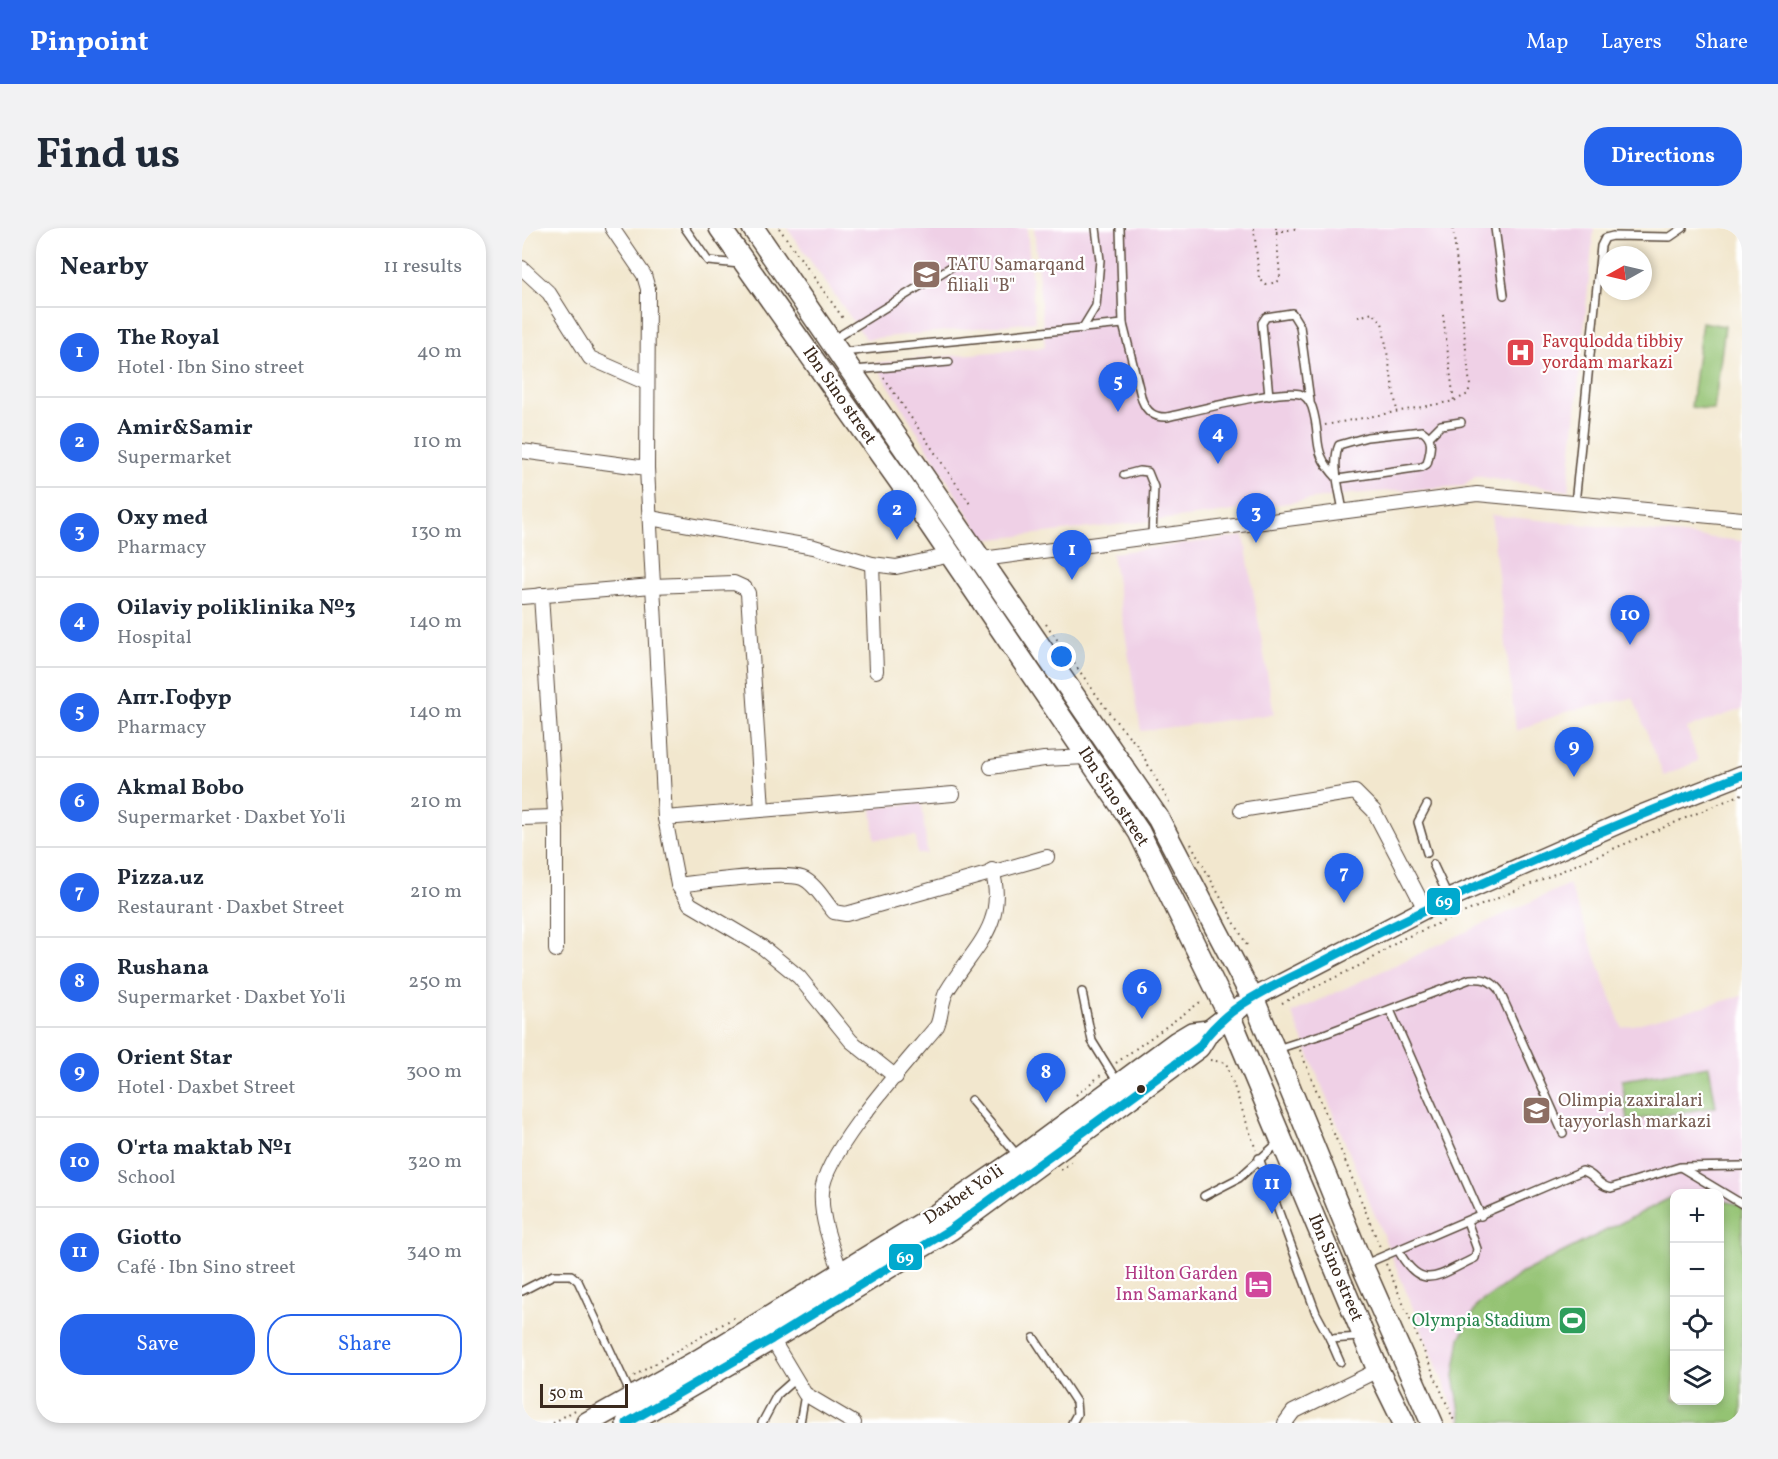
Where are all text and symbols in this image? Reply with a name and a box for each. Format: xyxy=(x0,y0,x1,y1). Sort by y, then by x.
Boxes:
text: Pinpoint xyxy=(30,23,148,62)
text: Map xyxy=(1526,28,1568,57)
text: Layers xyxy=(1601,28,1662,57)
text: Share xyxy=(1695,28,1748,57)
text: Find us xyxy=(36,127,180,186)
button: Directions xyxy=(1584,127,1742,186)
north arrow xyxy=(1598,246,1652,300)
text: Nearby xyxy=(60,249,149,285)
text: 11 results xyxy=(383,253,462,281)
place label: TATU Samarqand filiali "B" xyxy=(947,253,1085,299)
school or university icon: TATU Samarqand filiali "B" xyxy=(910,259,942,291)
text: The Royal xyxy=(117,323,219,354)
place label: Favqulodda tibbiy yordam markazi xyxy=(1542,330,1683,376)
hospital icon: Favqulodda tibbiy yordam markazi xyxy=(1505,336,1537,368)
text: 1 xyxy=(75,338,84,366)
text: 40 m xyxy=(417,338,462,366)
street label: Ibn Sino street xyxy=(796,342,882,450)
text: Hotel · Ibn Sino street xyxy=(117,354,304,382)
pin: 5 xyxy=(1098,362,1138,412)
text: Amir&Samir xyxy=(117,413,253,444)
pin: 4 xyxy=(1198,414,1238,464)
text: 2 xyxy=(74,428,85,456)
text: 110 m xyxy=(413,428,462,456)
text: Supermarket xyxy=(117,444,232,472)
pin: 2 xyxy=(878,490,916,540)
pin: 3 xyxy=(1236,494,1276,543)
text: Oxy med xyxy=(117,503,208,534)
text: 3 xyxy=(74,518,85,546)
text: 130 m xyxy=(411,518,462,546)
pin: 1 xyxy=(1052,530,1092,580)
text: Pharmacy xyxy=(117,534,206,562)
text: Oilaviy poliklinika №3 xyxy=(117,593,356,624)
pin: 10 xyxy=(1610,596,1650,645)
text: 4 xyxy=(73,608,86,636)
text: 140 m xyxy=(409,608,462,636)
text: Hospital xyxy=(117,624,192,652)
your location xyxy=(1047,642,1076,671)
text: Апт.Гофур xyxy=(117,683,232,714)
text: 5 xyxy=(75,698,84,726)
text: 140 m xyxy=(409,698,462,726)
text: Pharmacy xyxy=(117,714,206,742)
pin: 9 xyxy=(1554,728,1594,777)
street label: Ibn Sino street xyxy=(1071,742,1155,852)
text: Akmal Bobo xyxy=(117,773,244,804)
text: 6 xyxy=(74,788,85,816)
text: 210 m xyxy=(410,788,462,816)
text: Supermarket · Daxbet Yo'li xyxy=(117,804,346,832)
pin: 7 xyxy=(1324,854,1364,903)
text: Pizza.uz xyxy=(117,863,204,894)
text: 7 xyxy=(75,878,84,906)
text: 210 m xyxy=(410,878,462,906)
line badge: 69 xyxy=(1426,887,1461,916)
text: 69 xyxy=(1435,892,1453,914)
text: Restaurant · Daxbet Street xyxy=(117,894,344,922)
text: Rushana xyxy=(117,953,209,984)
text: 8 xyxy=(74,968,85,996)
text: 250 m xyxy=(408,968,462,996)
pin: 6 xyxy=(1122,970,1162,1019)
text: Supermarket · Daxbet Yo'li xyxy=(117,984,346,1012)
text: Orient Star xyxy=(117,1043,233,1074)
pin: 8 xyxy=(1026,1054,1066,1103)
text: 9 xyxy=(74,1058,85,1086)
text: 300 m xyxy=(406,1058,462,1086)
text: Hotel · Daxbet Street xyxy=(117,1074,296,1102)
unlabelled marker xyxy=(1135,1083,1147,1095)
place label: Olimpia zaxiralari tayyorlash markazi xyxy=(1558,1089,1711,1135)
school or university icon: Olimpia zaxiralari tayyorlash markazi xyxy=(1521,1095,1553,1127)
text: O'rta maktab №1 xyxy=(117,1133,292,1164)
text: 10 xyxy=(69,1148,90,1176)
text: 320 m xyxy=(407,1148,462,1176)
street label: Daxbet Yo'li xyxy=(919,1159,1009,1231)
text: School xyxy=(117,1164,175,1192)
pin: 11 xyxy=(1252,1164,1292,1214)
map controls xyxy=(1670,1189,1724,1405)
button: + xyxy=(1670,1189,1724,1243)
street label: Ibn Sino street xyxy=(1301,1210,1369,1326)
text: Giotto xyxy=(117,1223,182,1254)
text: 11 xyxy=(71,1238,88,1266)
text: 340 m xyxy=(406,1238,462,1266)
line badge: 69 xyxy=(888,1243,923,1271)
button: − xyxy=(1670,1243,1724,1297)
text: 69 xyxy=(896,1248,914,1270)
text: Café · Ibn Sino street xyxy=(117,1254,296,1282)
place label: Hilton Garden Inn Samarkand xyxy=(1116,1262,1238,1308)
hotel icon: Hilton Garden Inn Samarkand xyxy=(1243,1268,1275,1300)
button: locate xyxy=(1670,1297,1724,1351)
sports icon: Olympia Stadium xyxy=(1556,1305,1588,1337)
place label: Olympia Stadium xyxy=(1412,1309,1551,1334)
button: Save xyxy=(60,1314,255,1375)
button: Share xyxy=(267,1314,462,1375)
button: layers xyxy=(1670,1351,1724,1405)
scale bar xyxy=(540,1381,628,1408)
text: 50 m xyxy=(549,1383,583,1405)

